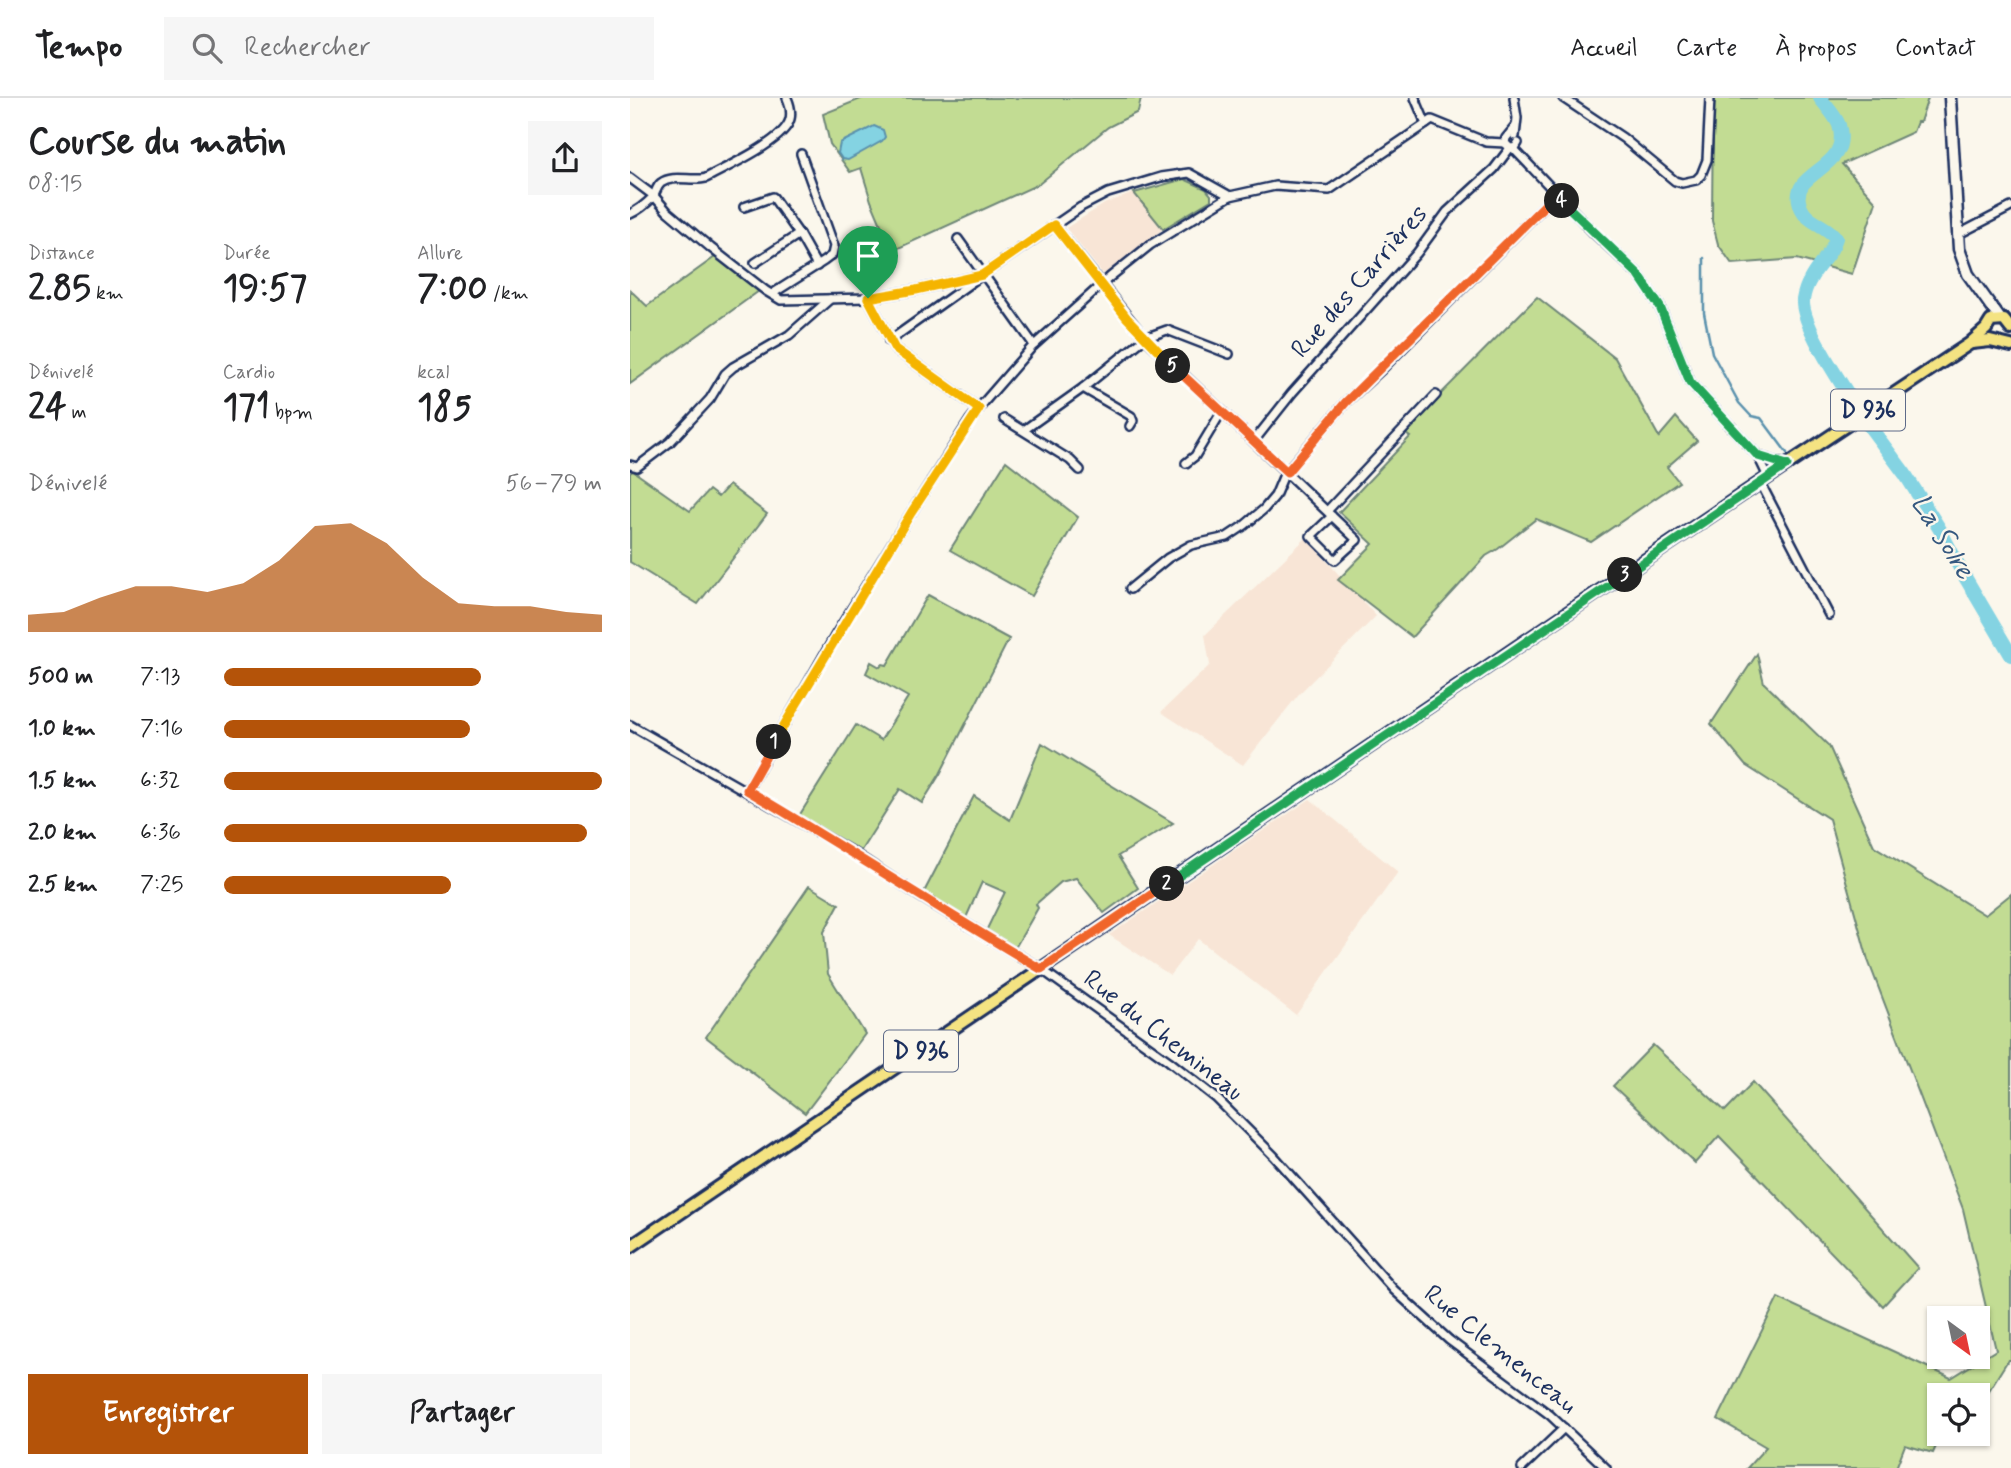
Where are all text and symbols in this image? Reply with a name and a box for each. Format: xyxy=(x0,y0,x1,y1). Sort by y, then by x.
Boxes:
search box xyxy=(164,17,654,80)
text: Tempo xyxy=(35,26,122,70)
icon: search xyxy=(188,29,226,67)
text: Rechercher xyxy=(244,31,371,65)
text: Accueil xyxy=(1570,33,1638,64)
text: Carte xyxy=(1676,33,1737,64)
text: À propos xyxy=(1775,33,1857,64)
text: Contact xyxy=(1895,33,1976,64)
text: Course du matin xyxy=(28,118,286,167)
button: share xyxy=(528,121,602,195)
text: 08:15 xyxy=(28,169,82,199)
pin: 4 xyxy=(1544,184,1580,218)
text: 4 xyxy=(1556,188,1567,213)
street label: Rue des Carrières xyxy=(1284,198,1436,366)
pin xyxy=(838,226,898,298)
icon: arrive xyxy=(849,237,887,275)
text: Distance xyxy=(28,241,95,266)
text: Durée xyxy=(223,241,271,266)
text: Allure xyxy=(417,241,463,266)
text: 2.85 xyxy=(28,266,91,312)
text: 19:57 xyxy=(223,266,307,312)
text: 7:00 xyxy=(417,266,488,312)
text: km xyxy=(91,281,124,306)
text: /km xyxy=(488,281,529,306)
pin: 5 xyxy=(1156,348,1190,384)
text: 5 xyxy=(1167,353,1178,378)
text: Dénivelé xyxy=(28,360,94,385)
text: Cardio xyxy=(223,360,275,385)
text: kcal xyxy=(417,360,449,385)
text: 24 xyxy=(28,385,66,431)
text: 171 xyxy=(223,385,270,431)
text: 185 xyxy=(417,385,472,431)
road number: D 936 xyxy=(1831,390,1905,430)
text: m xyxy=(66,400,87,425)
text: bpm xyxy=(270,400,313,425)
text: Dénivelé xyxy=(28,469,107,499)
text: 56–79 m xyxy=(506,469,602,499)
water label: La Solre xyxy=(1901,487,1983,587)
pin: 3 xyxy=(1608,558,1642,592)
text: 3 xyxy=(1620,562,1629,587)
text: 500 m xyxy=(28,662,93,692)
text: 7:13 xyxy=(140,662,180,692)
text: 1.0 km xyxy=(28,714,96,744)
text: 7:16 xyxy=(140,714,183,744)
pin: 1 xyxy=(757,724,792,760)
text: 1 xyxy=(769,729,778,754)
text: 1.5 km xyxy=(28,766,97,796)
text: 6:32 xyxy=(140,766,180,796)
text: 2.0 km xyxy=(28,818,97,848)
text: 6:36 xyxy=(140,818,181,848)
pin: 2 xyxy=(1150,866,1184,902)
text: 2.5 km xyxy=(28,870,98,900)
text: 7:25 xyxy=(140,870,184,900)
text: 2 xyxy=(1162,871,1171,896)
street label: Rue du Chemineau xyxy=(1076,963,1250,1109)
road number: D 936 xyxy=(884,1030,958,1071)
street label: Rue Clemenceau xyxy=(1416,1278,1584,1422)
north arrow xyxy=(1927,1306,1990,1368)
map controls xyxy=(1927,1306,1990,1446)
button: Enregistrer xyxy=(28,1374,308,1454)
button: Partager xyxy=(322,1374,602,1454)
button: locate xyxy=(1927,1383,1990,1446)

